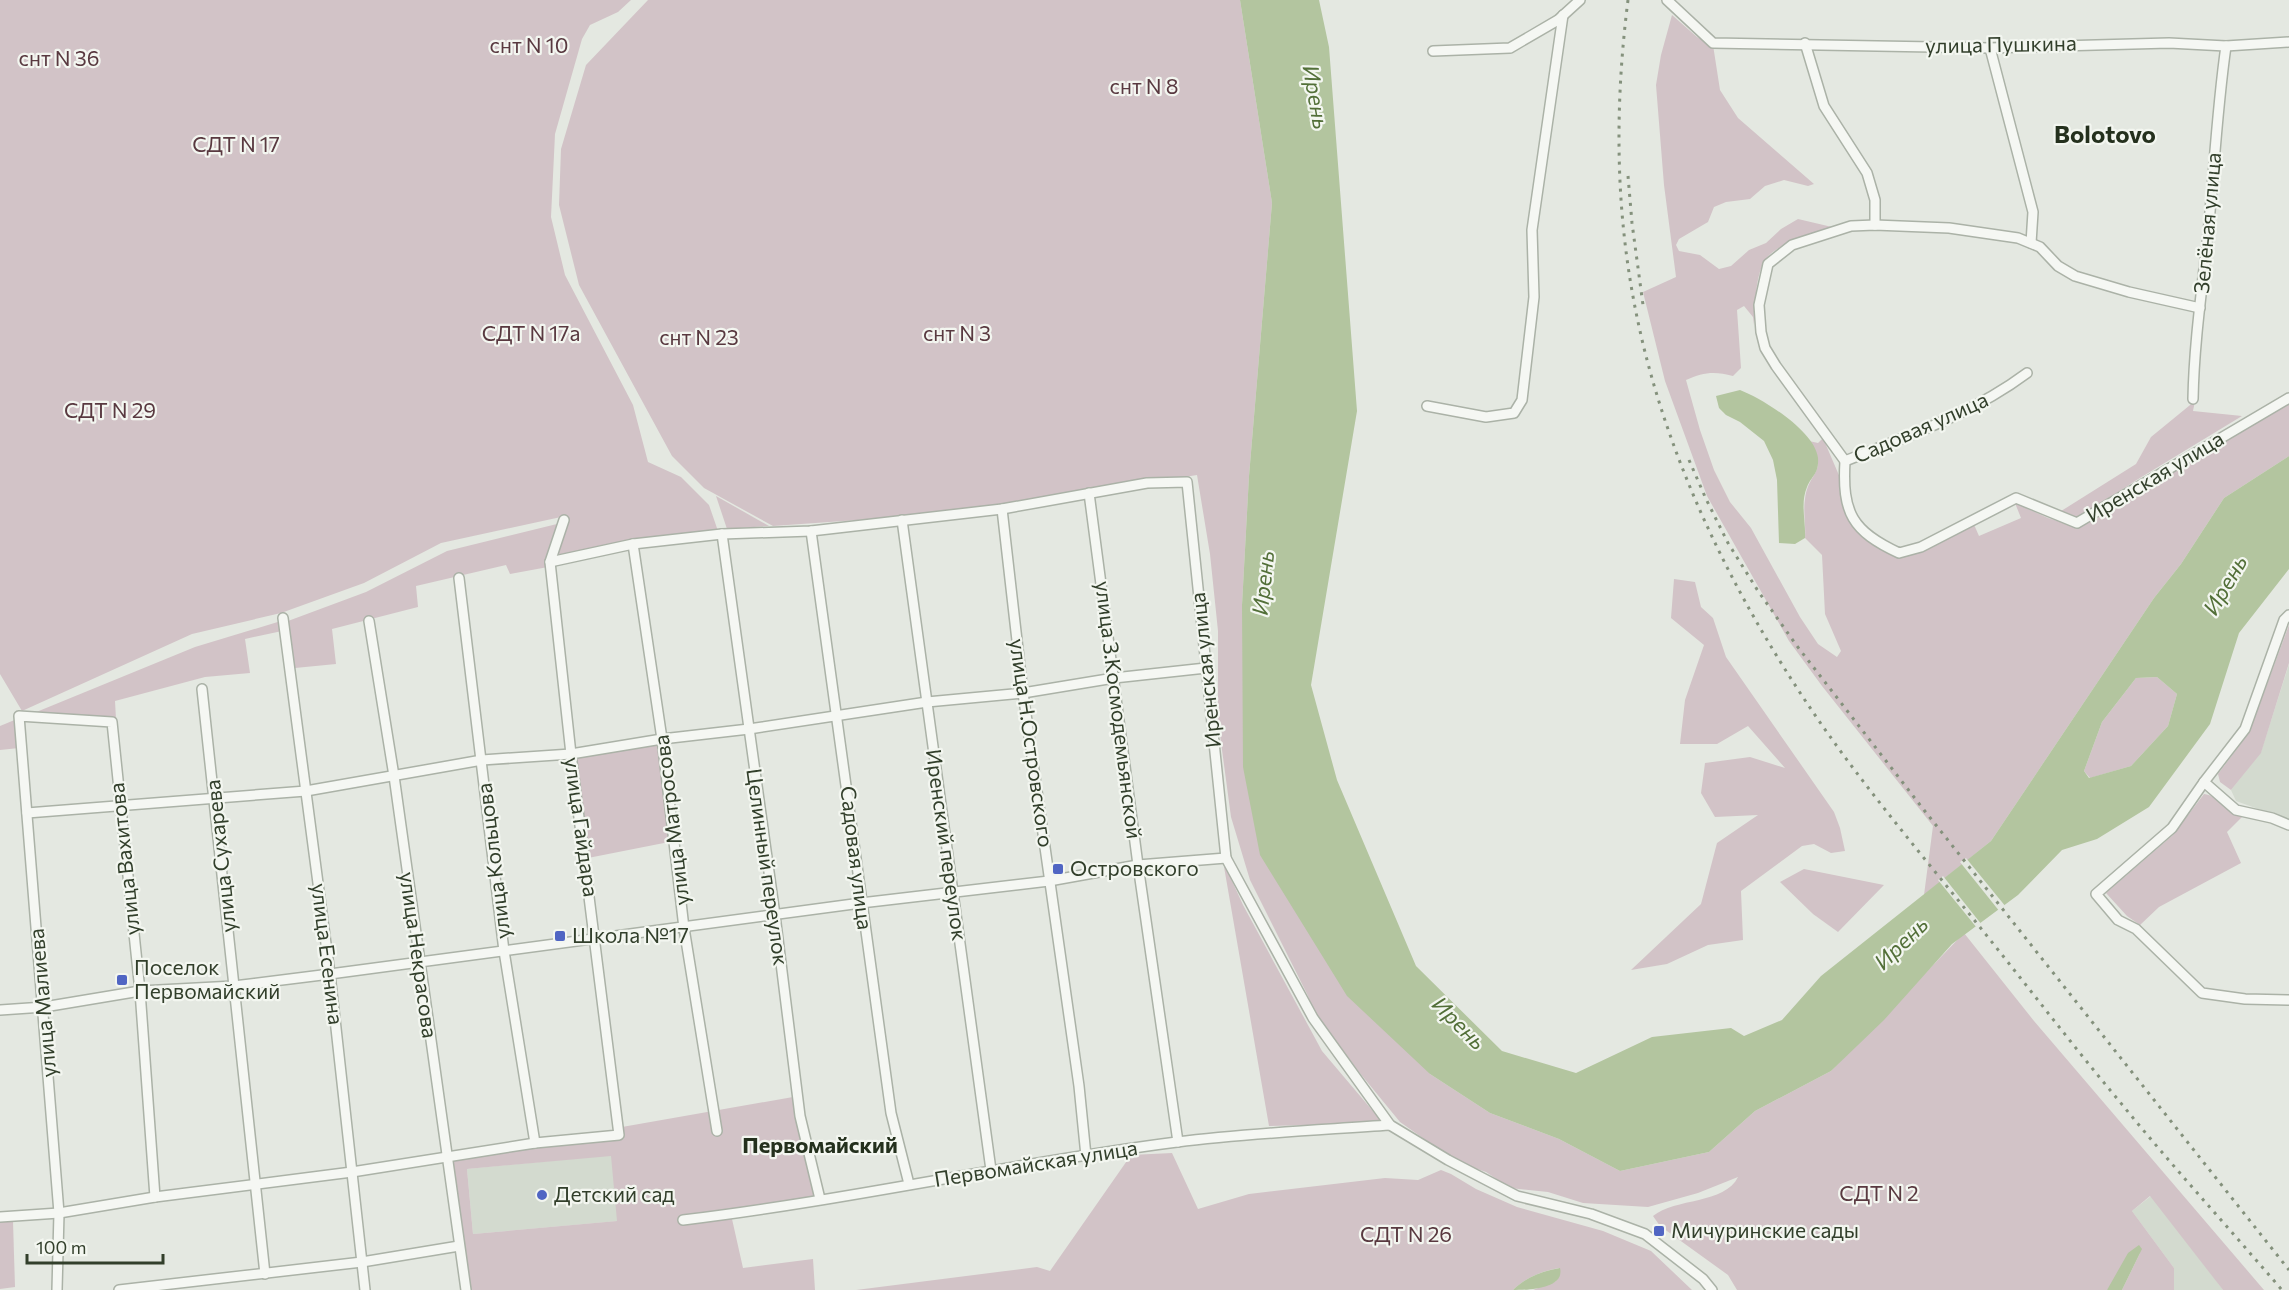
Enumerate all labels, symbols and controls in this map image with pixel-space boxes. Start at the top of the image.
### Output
street label: улица Пушкина [1925,30,2077,57]
park label: снт N 10 [490,32,568,57]
park label: снт N 36 [19,45,99,70]
water label: Ирень [1298,63,1335,131]
park label: снт N 8 [1110,73,1178,98]
district label: Bolotovo [2054,119,2156,148]
park label: СДТ N 17 [192,131,280,156]
street label: Зелёная улица [2188,151,2225,295]
park label: СДТ N 17а [482,320,580,345]
park label: снт N 3 [923,320,991,345]
park label: снт N 23 [659,324,739,349]
street label: Садовая улица [1849,386,1992,467]
park label: СДТ N 29 [64,397,156,422]
street label: Иренская улица [2081,425,2228,527]
water label: Ирень [1246,549,1279,617]
water label: Ирень [2197,550,2252,620]
street label: улица З.Космодемьянской [1091,579,1148,840]
street label: Иренская улица [1184,591,1225,749]
street label: улица Н.Островского [1005,637,1059,849]
street label: улица Матросова [648,733,693,907]
street label: Иренский переулок [922,747,973,942]
street label: улица Гайдара [560,755,605,898]
street label: Целинный переулок [742,767,795,967]
street label: улица Сухарева [199,778,240,934]
street label: улица Вахитова [103,782,144,937]
street label: улица Кольцова [471,782,514,941]
street label: Садовая улица [836,785,879,931]
place label: Островского [1070,855,1199,880]
marker: Островского [1051,862,1065,876]
street label: улица Некрасова [395,870,444,1040]
street label: улица Есенина [307,882,350,1026]
water label: Ирень [1868,910,1933,975]
place label: Школа №17 [572,922,689,947]
street label: улица Малиева [23,928,60,1079]
marker: Школа №17 [553,929,567,943]
place label: Поселок Первомайский [134,954,280,1003]
marker: Поселок Первомайский [115,973,129,987]
water label: Ирень [1427,990,1492,1055]
district label: Первомайский [742,1131,898,1158]
street label: Первомайская улица [932,1134,1139,1191]
park label: СДТ N 2 [1839,1180,1919,1205]
place label: Детский сад [554,1181,675,1206]
marker: Детский сад [535,1188,549,1202]
place label: Мичуринские сады [1671,1217,1859,1242]
park label: СДТ N 26 [1360,1221,1452,1246]
marker: Мичуринские сады [1652,1224,1666,1238]
scale bar [27,1227,164,1265]
text: 100 m [36,1236,86,1258]

